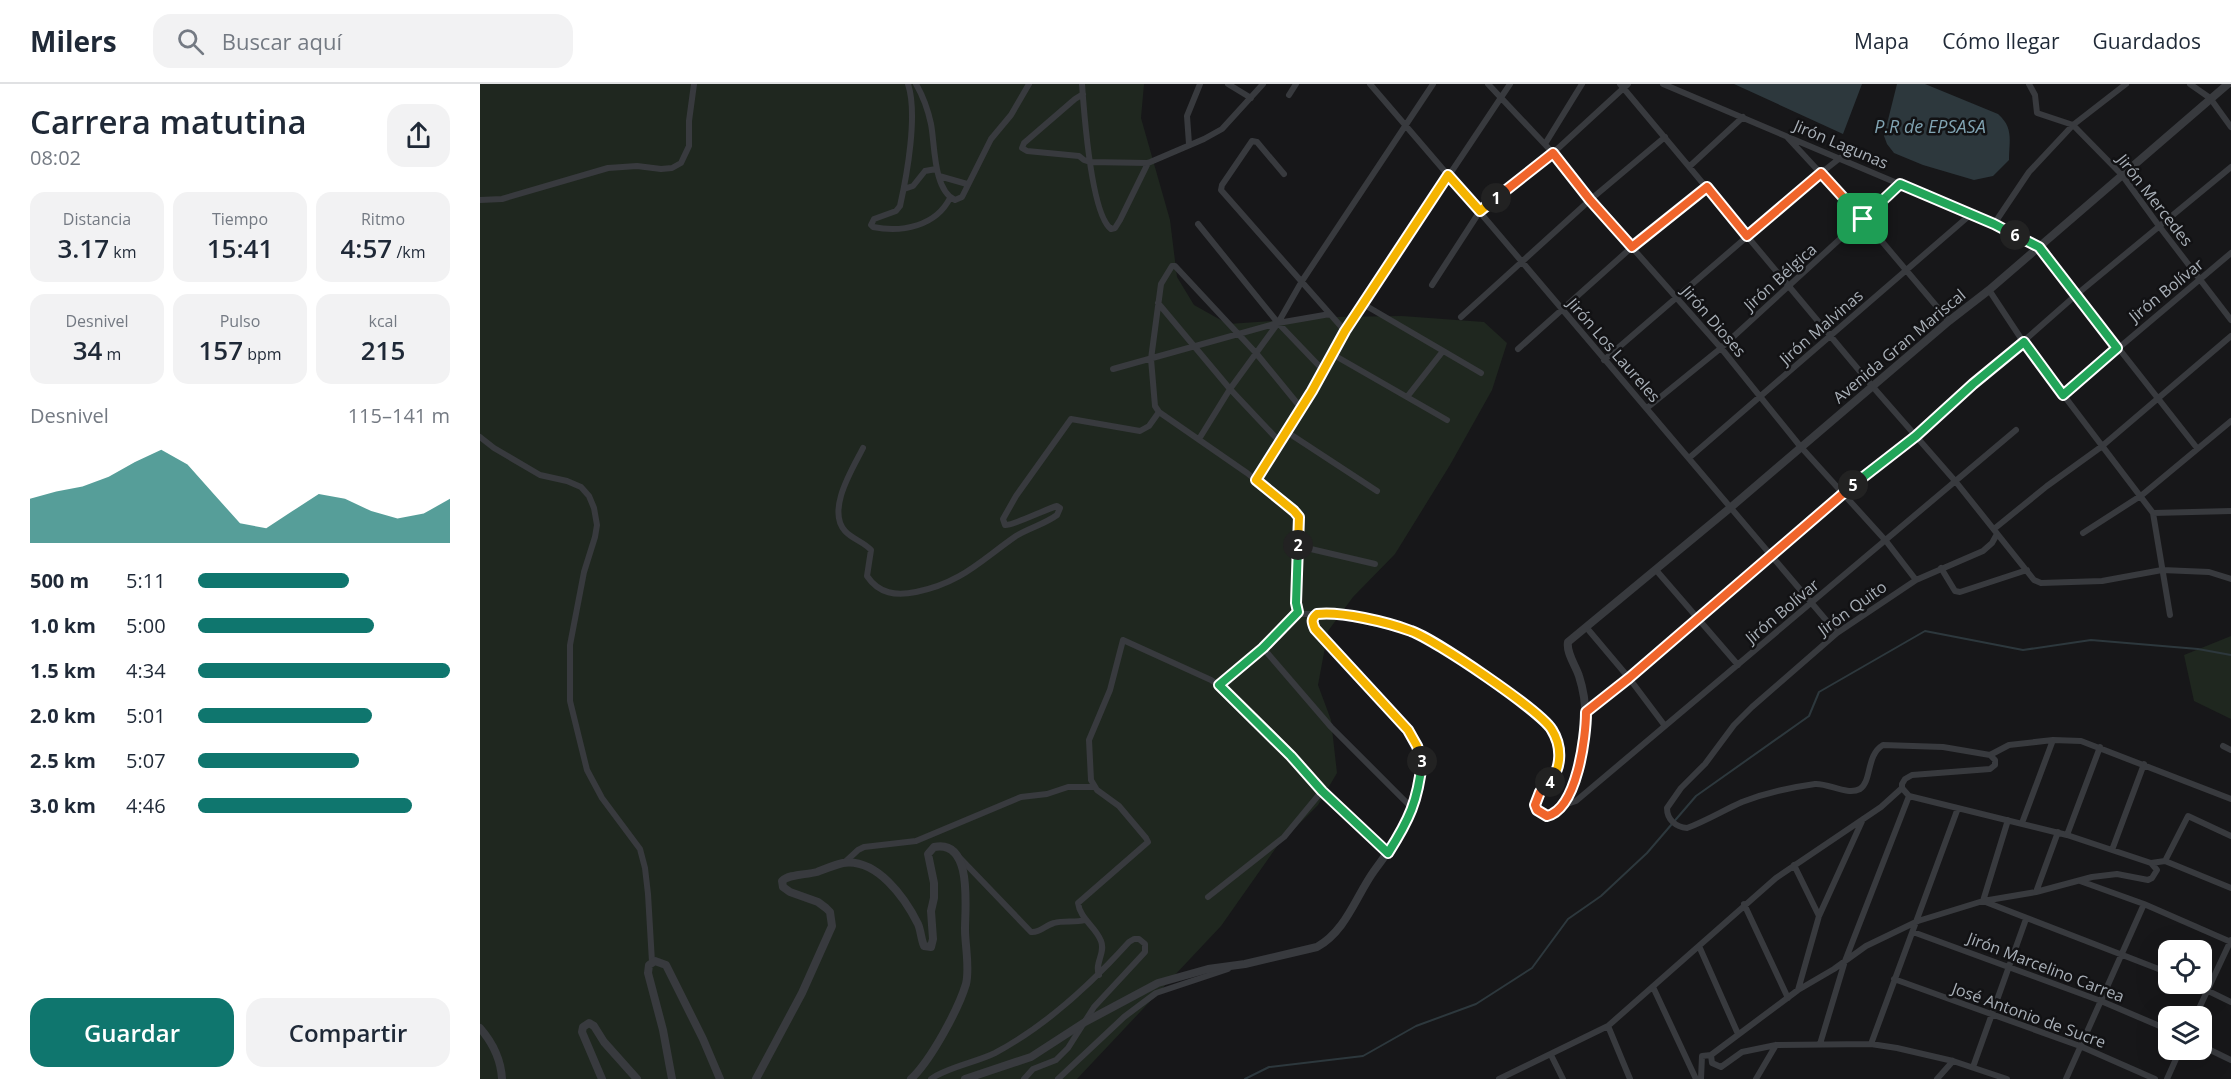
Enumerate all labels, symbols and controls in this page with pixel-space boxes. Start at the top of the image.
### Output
search box [153,14,573,68]
text: Milers [30,22,117,60]
icon: search [174,25,207,58]
text: Buscar aquí [222,26,342,56]
text: Mapa [1854,27,1909,55]
text: Cómo llegar [1942,27,2060,55]
text: Guardados [2093,27,2201,55]
text: Carrera matutina [30,99,307,144]
button: share [387,104,450,167]
street label: Jirón Lagunas [1789,113,1892,174]
water label: P.R de EPSASA [1874,114,1986,138]
text: 08:02 [30,144,81,171]
street label: Jirón Mercedes [2111,148,2198,251]
pin: 1 [1481,183,1511,213]
text: 1 [1491,187,1501,209]
pin [1837,193,1888,244]
icon: arrive [1846,202,1879,235]
text: Distancia [63,208,131,230]
text: Tiempo [212,208,268,230]
text: Ritmo [361,208,405,230]
pin: 6 [2000,220,2030,250]
text: 6 [2010,224,2020,246]
text: 3.17 [57,230,109,266]
text: 15:41 [207,230,273,266]
text: 4:57 [341,230,392,266]
street label: Jirón Bélgica [1737,238,1821,317]
text: km [109,241,137,263]
text: /km [392,241,425,263]
street label: Jirón Bolívar [2123,253,2208,328]
street label: Jirón Dioses [1676,279,1751,361]
street label: Avenida Gran Mariscal [1828,284,1970,408]
street label: Jirón Malvinas [1773,285,1868,371]
street label: Jirón Los Laureles [1561,292,1665,407]
text: Desnivel [65,310,129,332]
text: Pulso [220,310,260,332]
text: kcal [369,310,398,332]
text: 34 [73,332,102,368]
text: 157 [198,332,243,368]
text: 215 [361,332,405,368]
text: m [102,343,121,365]
text: bpm [243,343,282,365]
text: Desnivel [30,402,109,429]
text: 115–141 m [348,402,450,429]
pin: 5 [1838,470,1868,500]
text: 5 [1848,474,1858,496]
pin: 2 [1283,530,1313,560]
text: 2 [1293,534,1303,556]
text: 500 m [30,567,89,594]
text: 5:11 [126,567,166,594]
street label: Jirón Bolívar [1739,573,1824,650]
street label: Jirón Quito [1812,576,1891,642]
text: 1.0 km [30,612,96,639]
text: 5:00 [126,612,166,639]
text: 1.5 km [30,657,96,684]
text: 4:34 [126,657,166,684]
text: 2.0 km [30,702,96,729]
text: 5:01 [126,702,166,729]
pin: 3 [1407,746,1437,776]
text: 2.5 km [30,747,96,774]
text: 5:07 [126,747,166,774]
text: 3 [1417,750,1427,772]
pin: 4 [1535,767,1565,797]
text: 4 [1545,771,1555,793]
text: 3.0 km [30,792,96,819]
text: 4:46 [126,792,166,819]
street label: Jirón Marcelino Carrea [1962,926,2128,1007]
map controls [2158,940,2212,1060]
button: locate [2158,940,2212,994]
street label: José Antonio de Sucre [1947,976,2109,1053]
button: Guardar [30,998,234,1067]
button: Compartir [246,998,450,1067]
button: layers [2158,1006,2212,1060]

